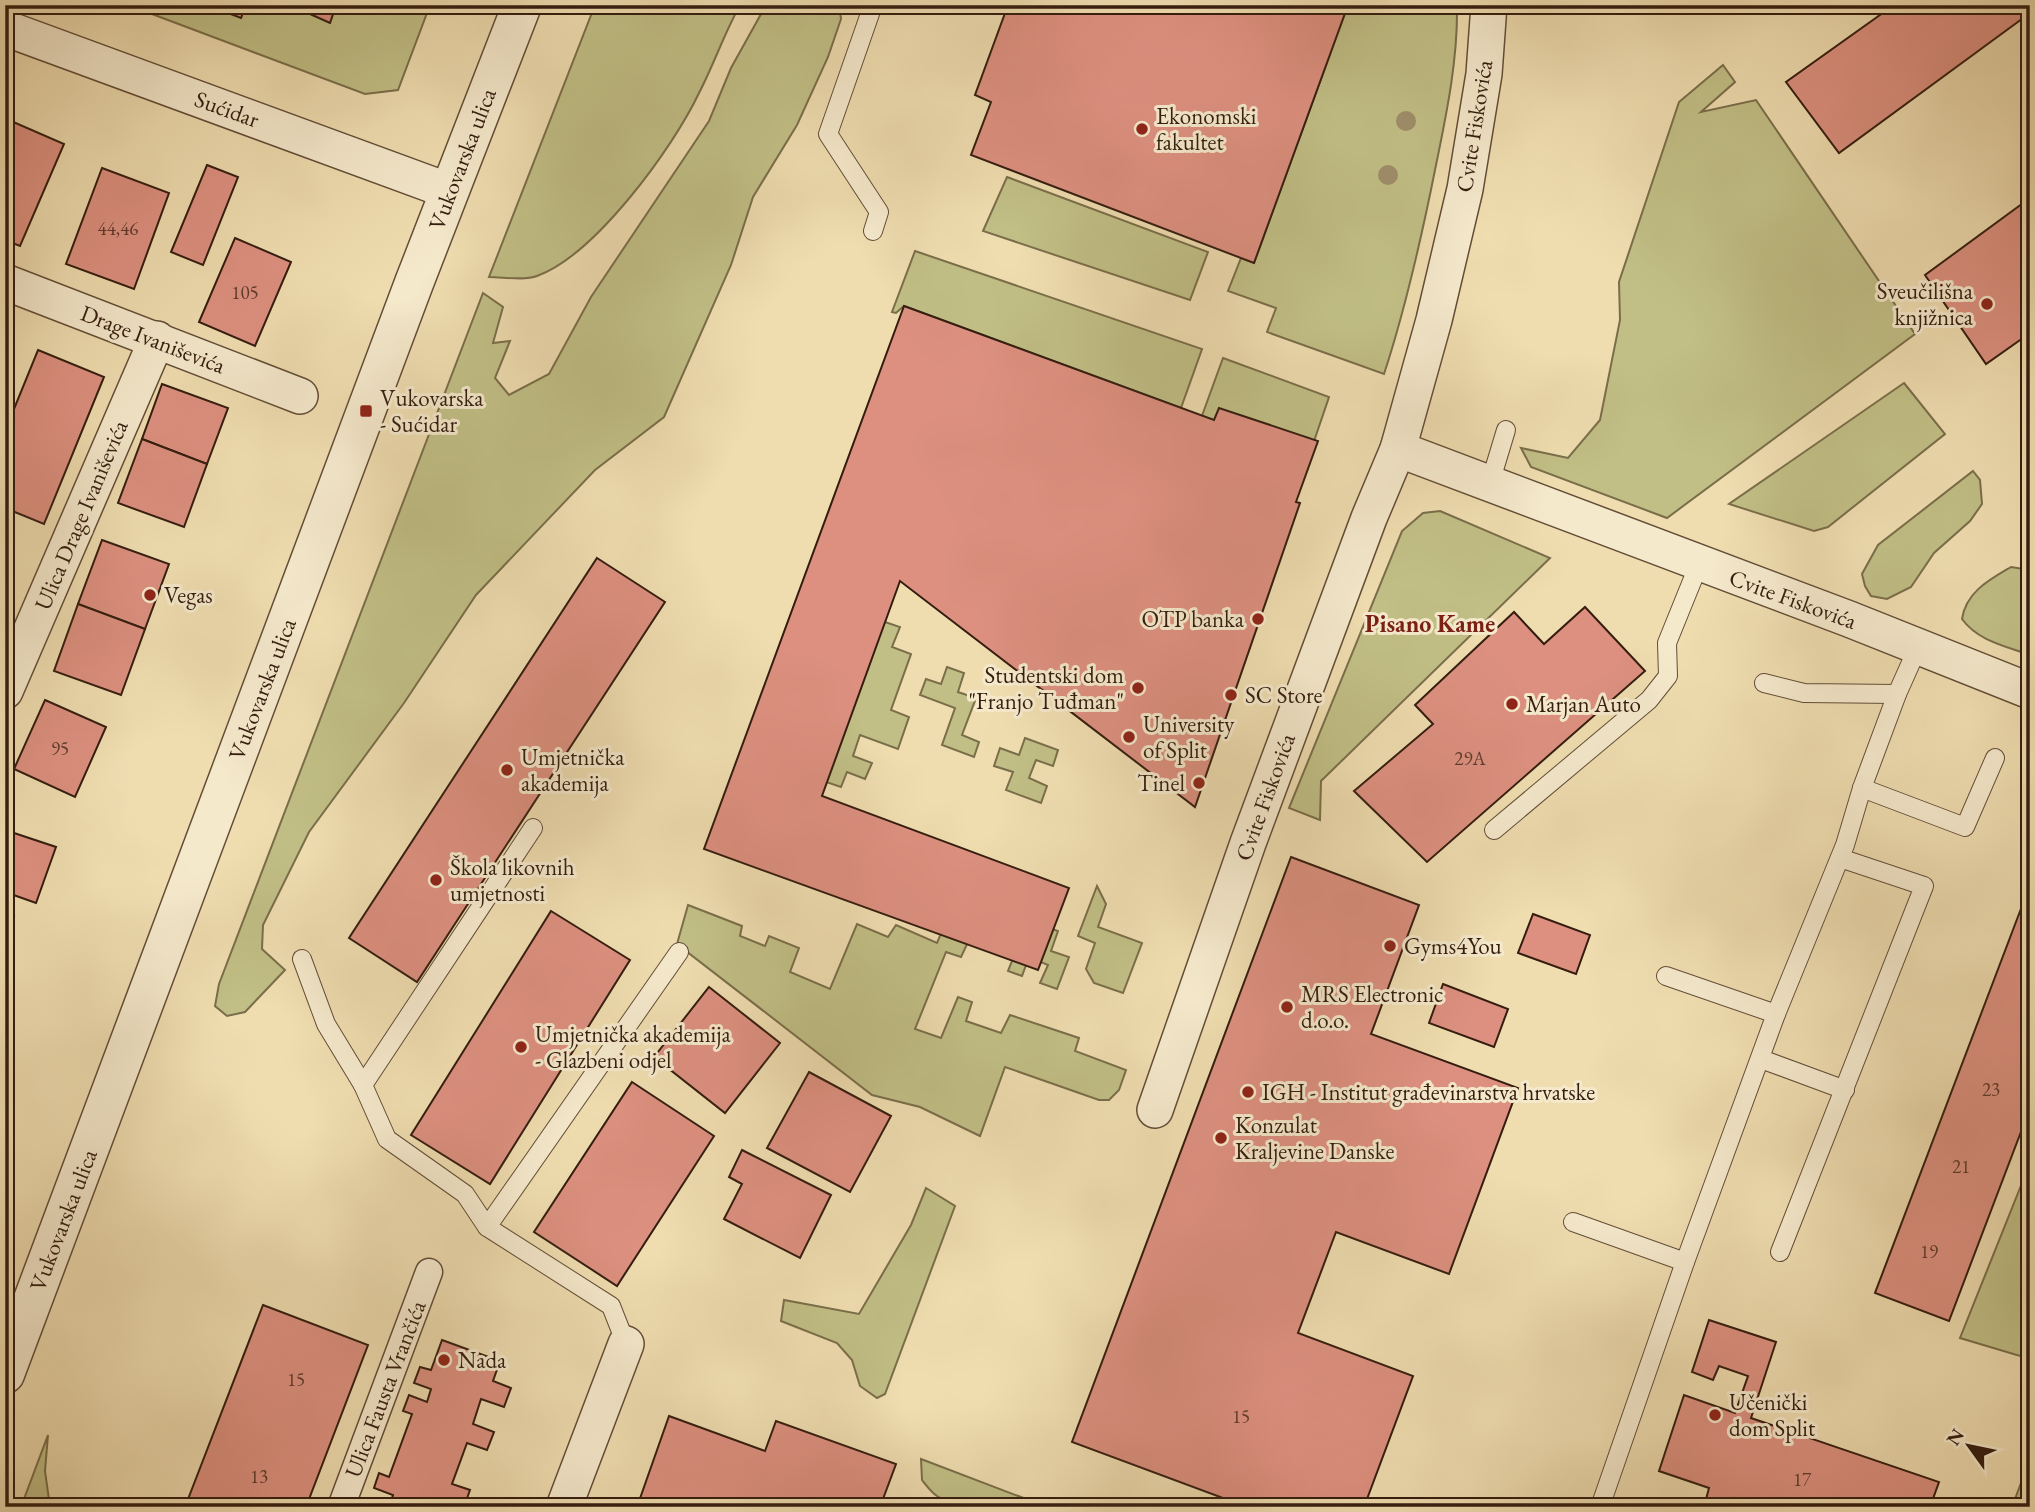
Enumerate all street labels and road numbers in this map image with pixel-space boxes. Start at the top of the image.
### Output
street label: Cvite Fiskovića [1449,57,1499,194]
street label: Vukovarska ulica [421,83,503,234]
street label: Sućidar [191,84,264,135]
street label: Drage Ivaniševića [76,298,230,381]
street label: Ulica Drage Ivaniševića [27,415,135,615]
street label: Cvite Fiskovića [1725,562,1862,636]
street label: Vukovarska ulica [221,613,303,764]
street label: Cvite Fiskovića [1228,728,1302,865]
street label: Vukovarska ulica [22,1144,104,1295]
street label: Ulica Fausta Vrančića [337,1295,433,1482]

